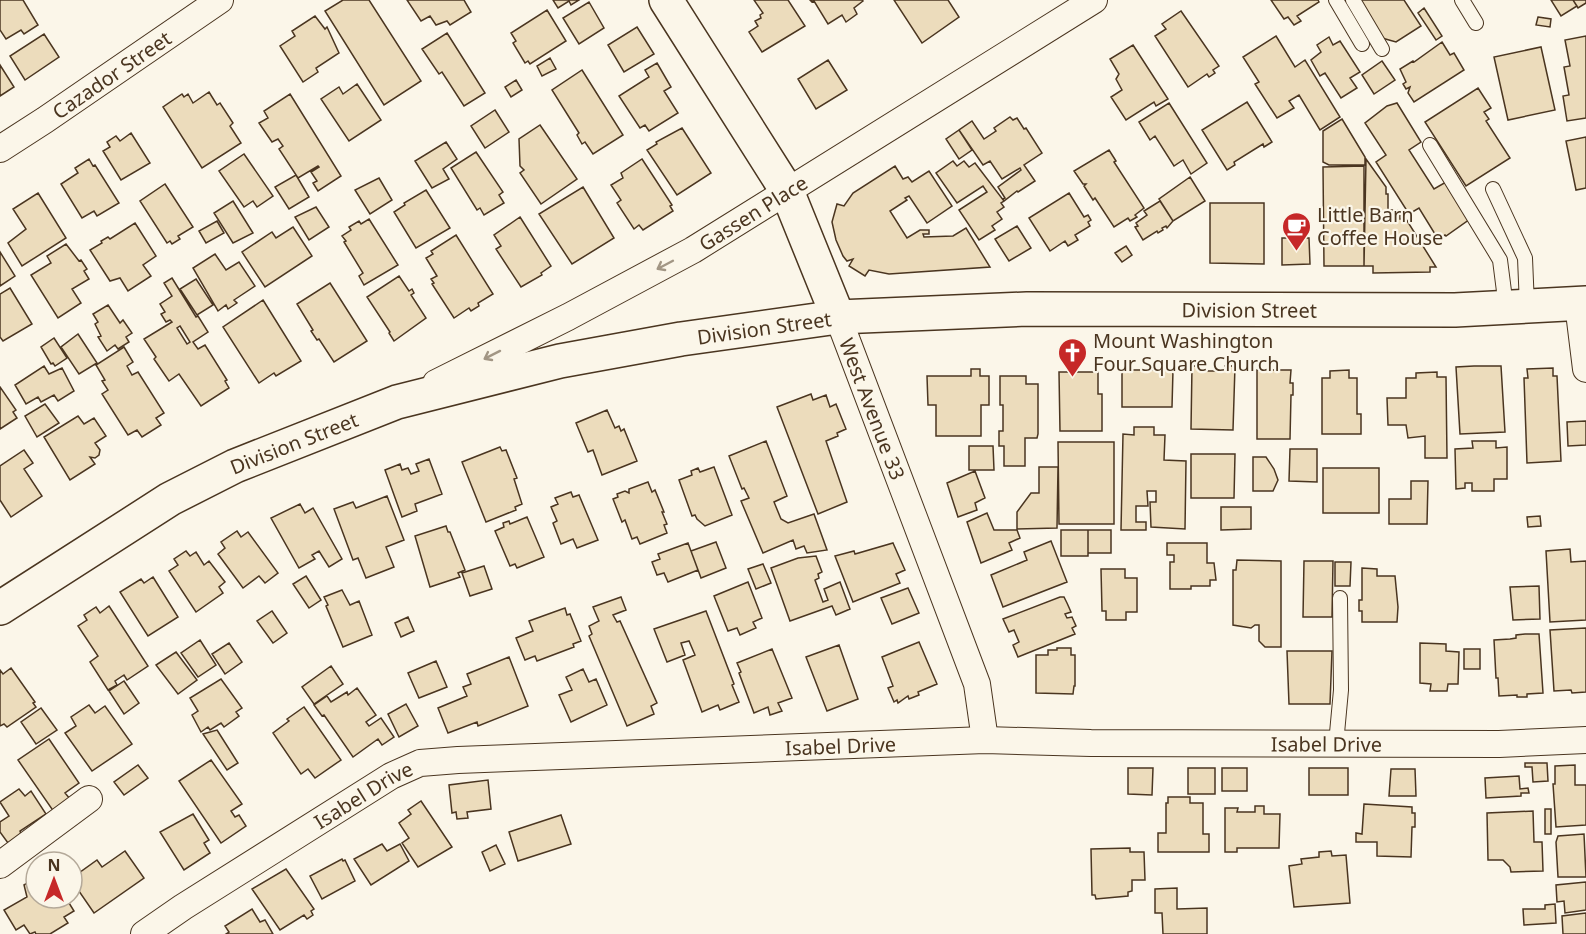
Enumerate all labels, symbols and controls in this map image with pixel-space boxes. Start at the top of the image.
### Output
street label: Cazador Street [47,24,176,125]
street label: Gassen Place [693,169,812,257]
place label: Little Barn Coffee House [1317,201,1443,251]
cafe icon: Little Barn Coffee House [1280,210,1312,252]
one-way arrow [657,260,675,271]
street label: Division Street [1181,296,1317,323]
street label: Division Street [695,305,833,350]
place label: Mount Washington Four Square Church [1093,327,1280,377]
street label: West Avenue 33 [834,334,912,484]
church icon: Mount Washington Four Square Church [1056,336,1088,378]
one-way arrow [484,349,502,361]
street label: Division Street [226,405,362,480]
street label: Isabel Drive [785,730,897,761]
street label: Isabel Drive [1271,730,1382,757]
street label: Isabel Drive [309,755,417,835]
north arrow [24,850,84,910]
text: N [47,854,61,876]

